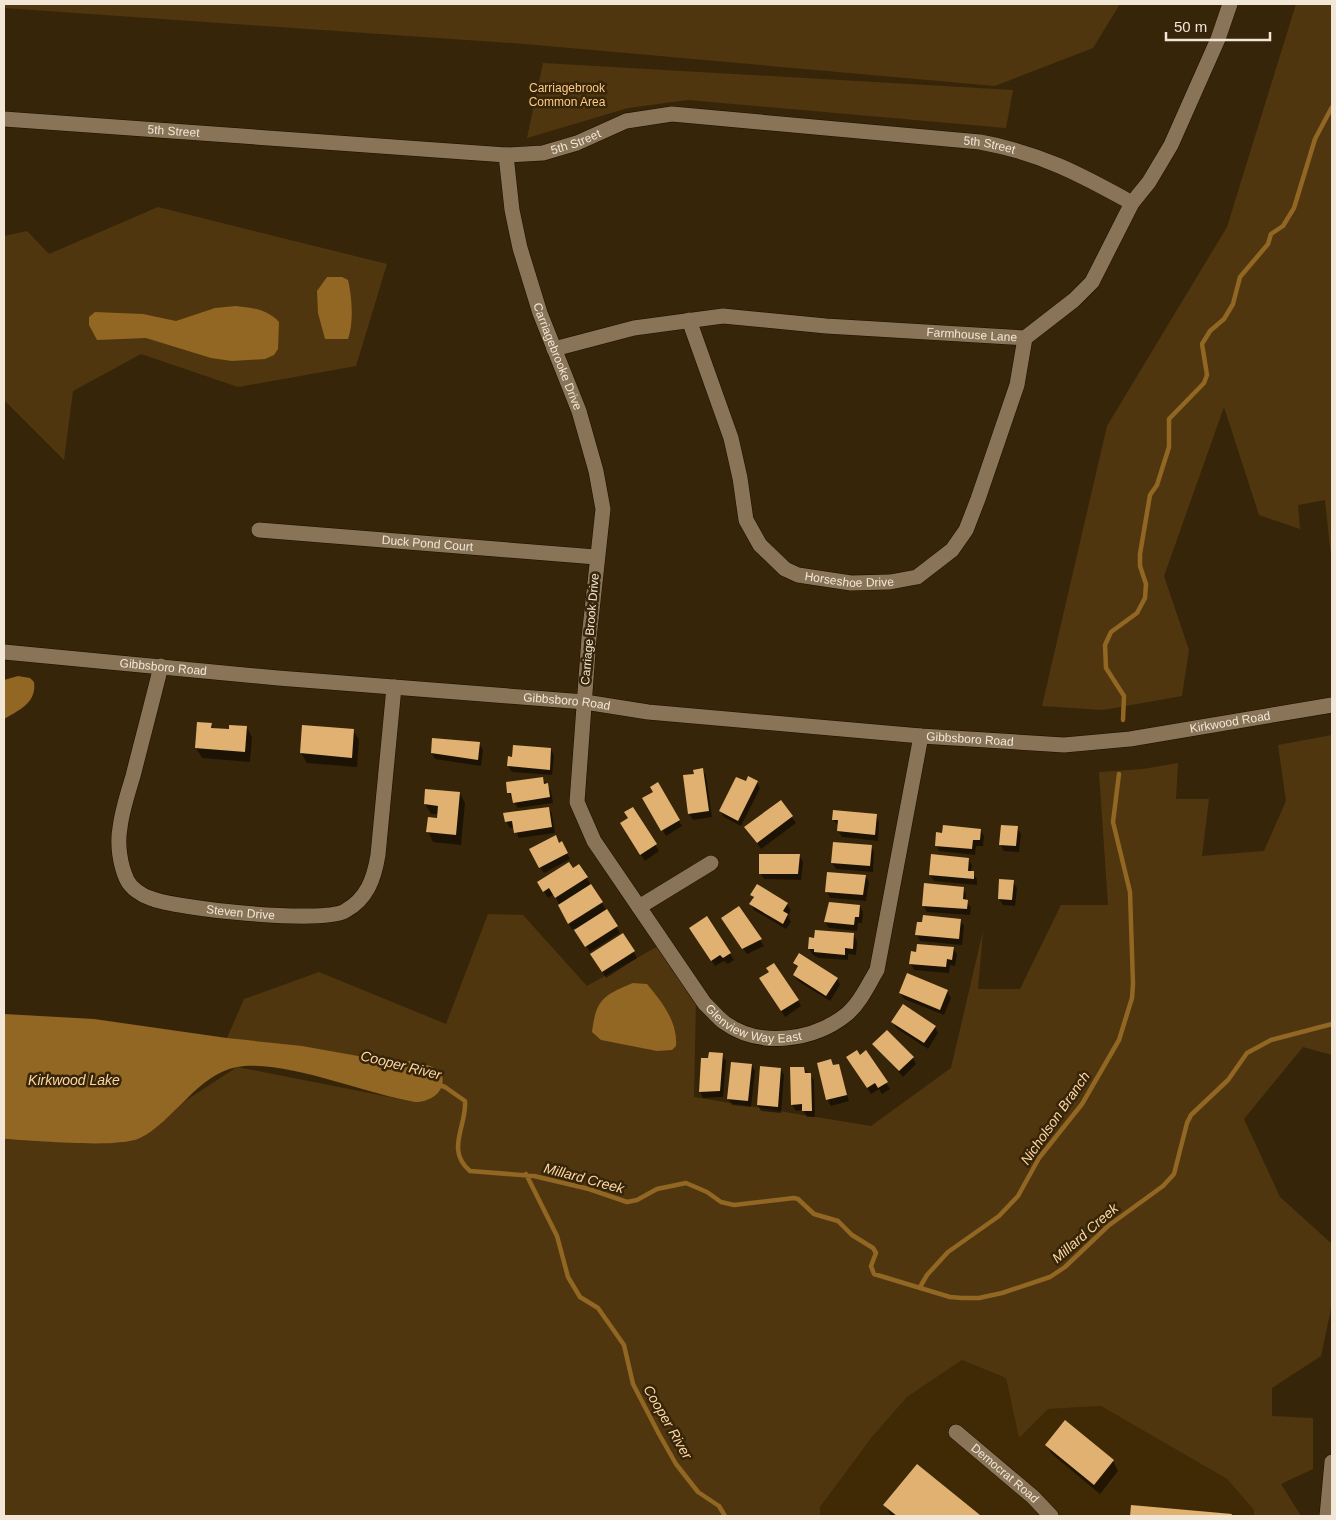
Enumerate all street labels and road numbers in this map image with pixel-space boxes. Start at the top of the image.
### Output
street label: 5th Street [147,122,201,140]
street label: 5th Street [549,126,604,157]
street label: 5th Street [963,134,1017,157]
street label: Carriagebrooke Drive [530,301,585,412]
street label: Farmhouse Lane [926,325,1018,345]
street label: Duck Pond Court [381,533,474,554]
street label: Horseshoe Drive [804,569,895,590]
street label: Carriage Brook Drive [578,572,602,685]
street label: Gibbsboro Road [119,656,208,678]
street label: Gibbsboro Road [523,690,611,713]
street label: Kirkwood Road [1189,708,1271,736]
street label: Gibbsboro Road [926,729,1014,749]
street label: Steven Drive [205,902,276,922]
street label: Glenview Way East [703,1001,804,1046]
street label: Democrat Road [968,1441,1042,1506]

